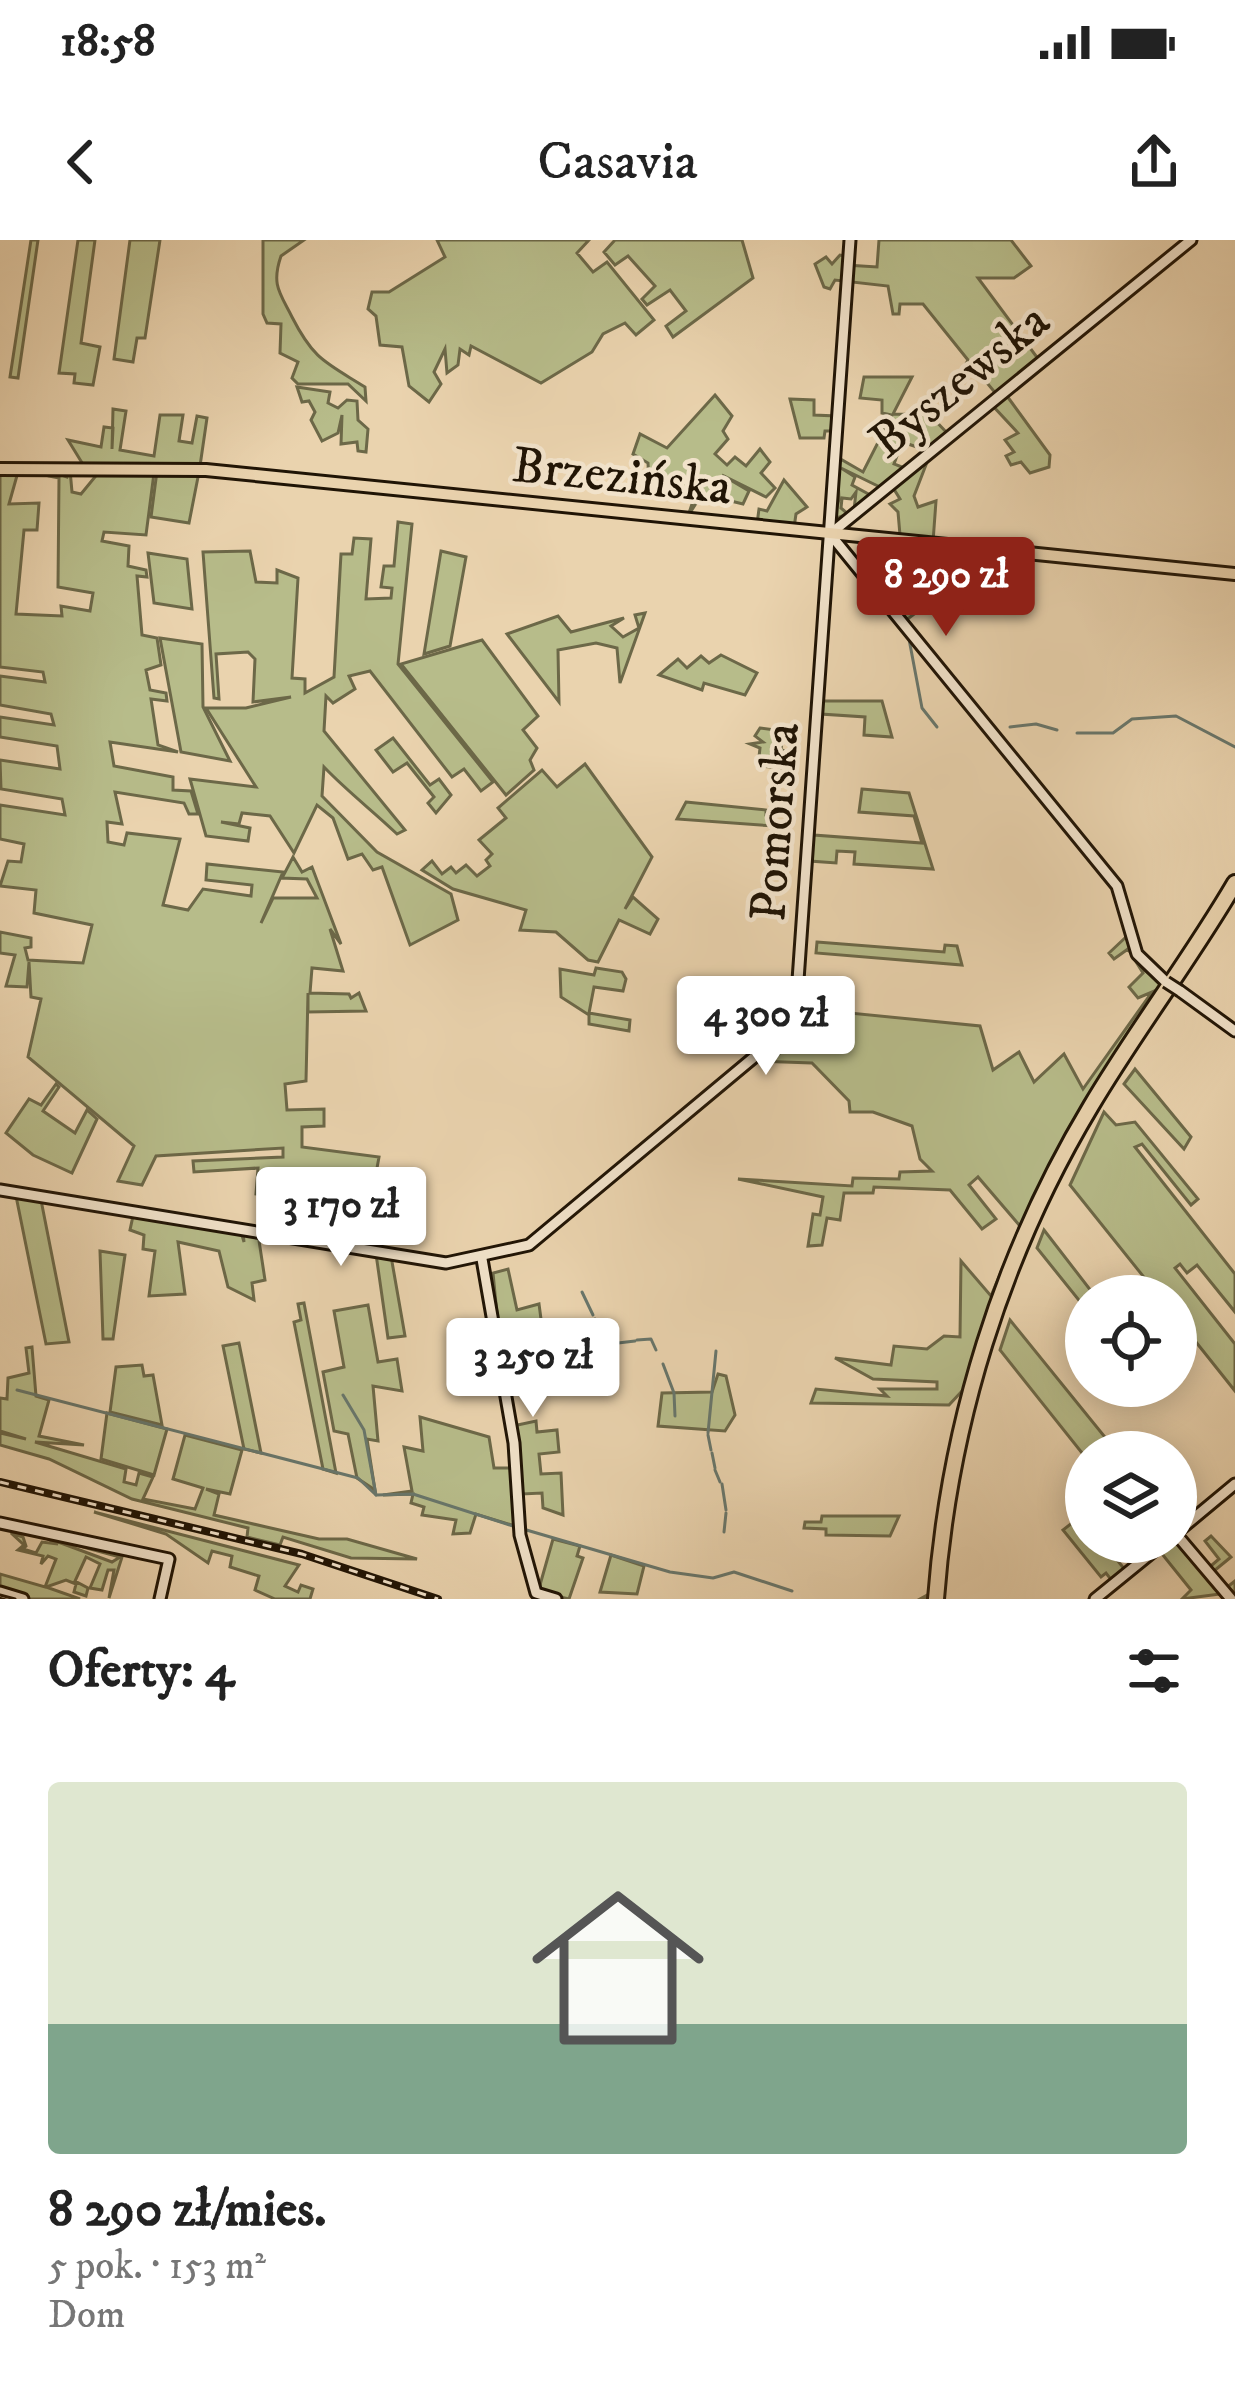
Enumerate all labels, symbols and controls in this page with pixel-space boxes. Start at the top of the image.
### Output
text: 18:58 [60,14,156,70]
icon: back [48,129,114,195]
text: Casavia [537,129,698,196]
icon: share [1121,129,1187,195]
street label: Byszewska [857,289,1063,473]
street label: Brzezińska [509,434,735,520]
pin: 8 290 zł [822,537,1070,639]
text: 8 290 zł [884,551,1008,600]
street label: Pomorska [737,720,815,924]
pin: 4 300 zł [642,976,890,1078]
text: 4 300 zł [704,990,828,1039]
pin: 3 170 zł [217,1167,465,1269]
text: 3 170 zł [283,1181,399,1230]
map controls [1065,1275,1197,1563]
button: locate [1065,1275,1197,1407]
pin: 3 250 zł [409,1318,657,1420]
text: 3 250 zł [473,1332,593,1381]
button: layers [1065,1431,1197,1563]
icon: filters [1121,1638,1187,1704]
text: Oferty: 4 [48,1639,234,1703]
icon: home [510,1860,726,2076]
text: 8 290 zł/mies. [48,2178,326,2242]
text: 5 pok. · 153 m² [48,2242,266,2291]
text: Dom [48,2291,125,2340]

